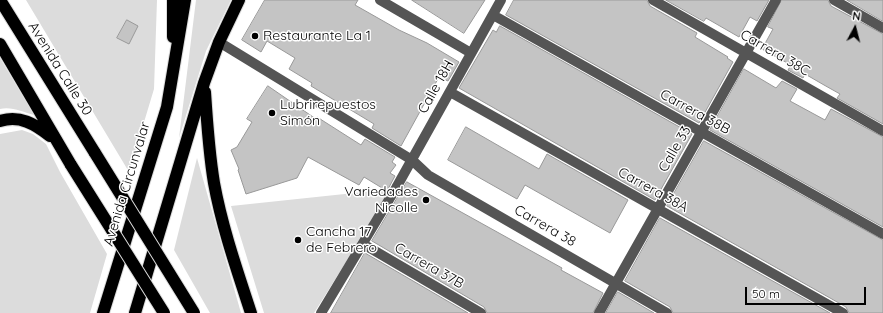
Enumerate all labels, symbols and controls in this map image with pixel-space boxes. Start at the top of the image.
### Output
north arrow [835,8,875,48]
text: N [852,9,861,24]
street label: Avenida Calle 30 [24,19,96,119]
street label: Carrera 38C [737,26,813,80]
place label: Restaurante La 1 [263,28,371,44]
marker: Restaurante La 1 [250,31,260,41]
street label: Calle 18H [414,57,458,117]
street label: Carrera 38B [657,86,733,138]
place label: Lubrirepuestos Simón [280,97,376,130]
marker: Lubrirepuestos Simón [267,108,277,118]
street label: Avenida Circunvalar [100,120,154,248]
street label: Calle 33 [655,123,695,175]
street label: Carrera 38A [615,164,691,216]
place label: Variedades Nicolle [344,184,418,216]
marker: Variedades Nicolle [421,195,431,205]
street label: Carrera 38 [511,202,579,250]
place label: Cancha 17 de Febrero [306,224,377,256]
marker: Cancha 17 de Febrero [293,235,303,245]
street label: Carrera 37B [391,239,467,293]
scale bar [747,279,868,305]
text: 50 m [752,286,780,301]

